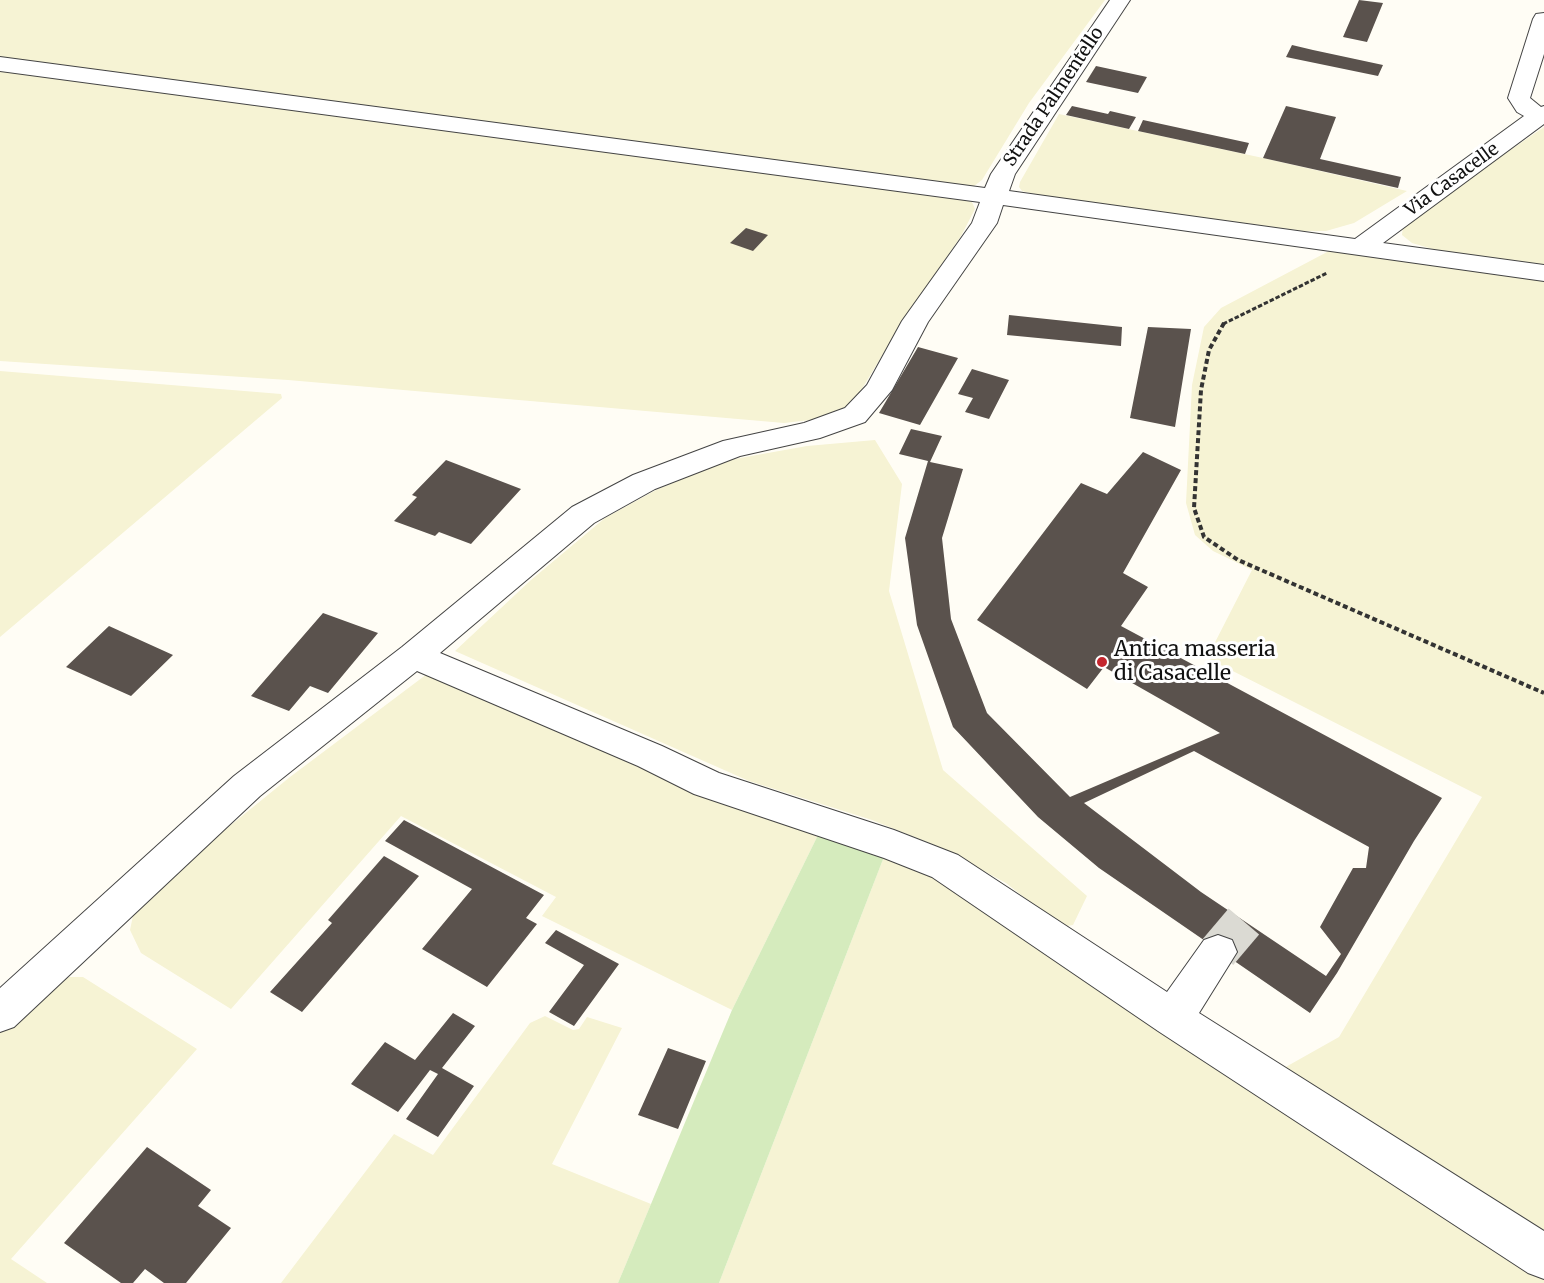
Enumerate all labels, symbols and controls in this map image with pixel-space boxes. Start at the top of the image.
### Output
street label: Strada Palmentello [999,23,1109,171]
street label: Via Casacelle [1401,139,1503,221]
place label: Antica masseria di Casacelle [1114,637,1276,687]
marker: Antica masseria di Casacelle [1095,655,1109,669]

